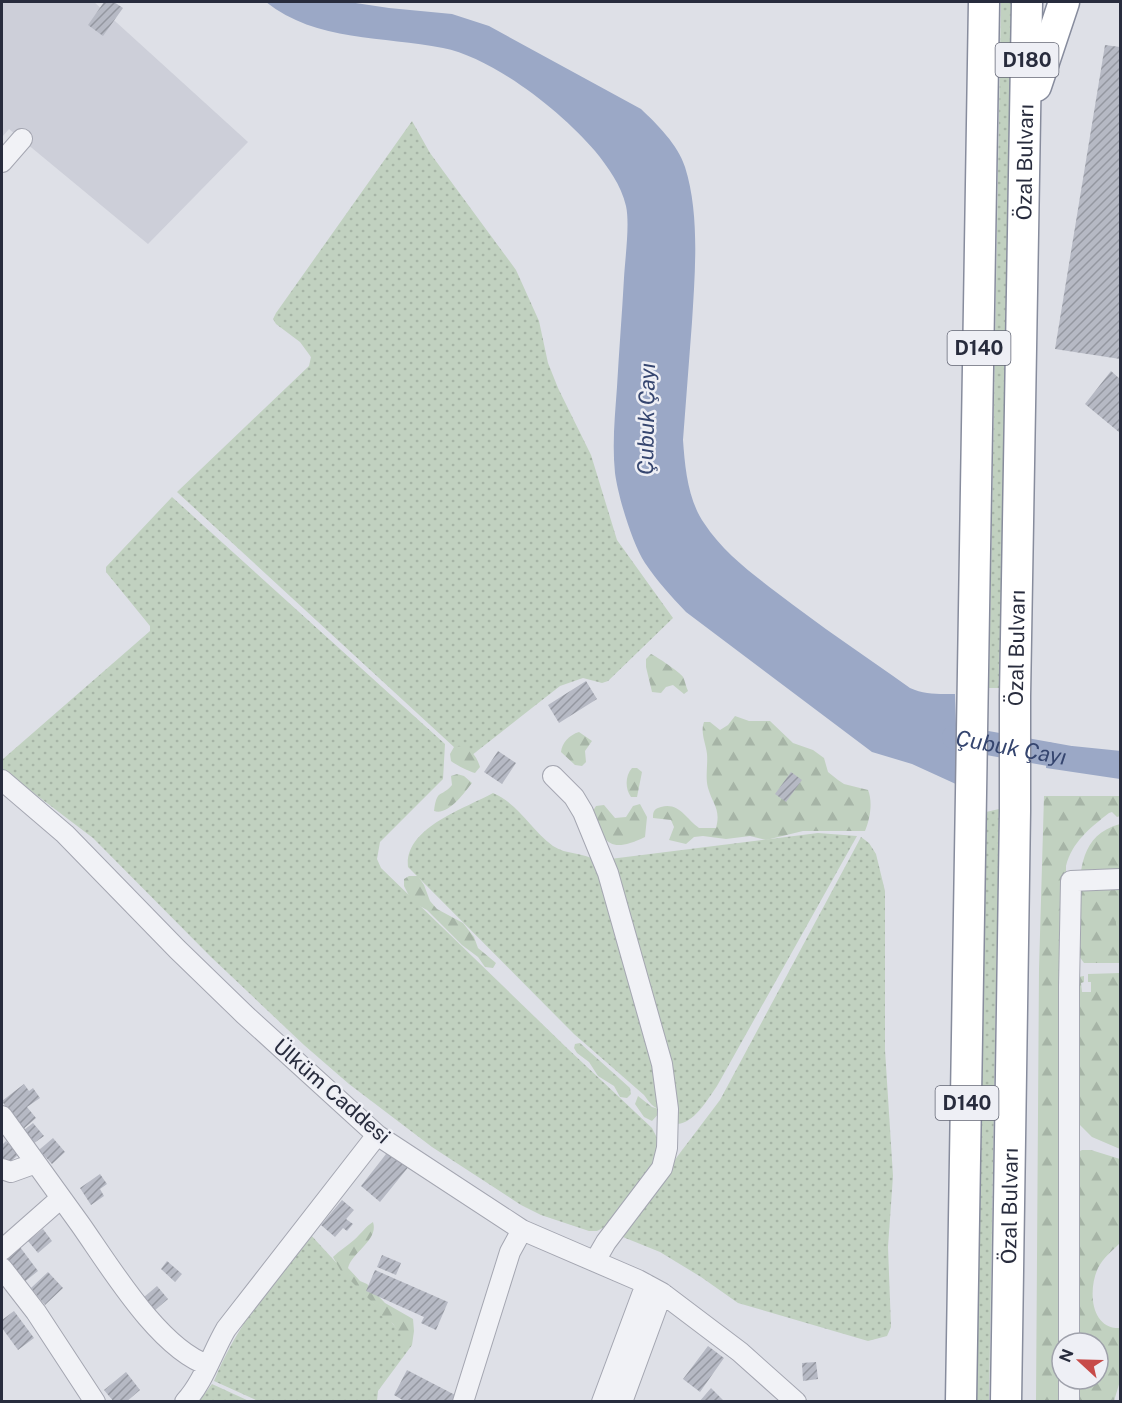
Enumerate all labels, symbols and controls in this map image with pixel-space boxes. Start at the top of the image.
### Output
road number: D180 [996,43,1058,77]
street label: Özal Bulvarı [1011,104,1038,221]
road number: D140 [948,331,1010,365]
water label: Çubuk Çayı [632,363,660,475]
street label: Özal Bulvarı [1003,590,1029,706]
water label: Çubuk Çayı [954,725,1069,770]
street label: Ülküm Caddesi [268,1033,396,1149]
road number: D140 [936,1086,998,1120]
street label: Özal Bulvarı [996,1148,1022,1264]
north arrow [1050,1331,1110,1391]
text: N [1055,1346,1078,1365]

